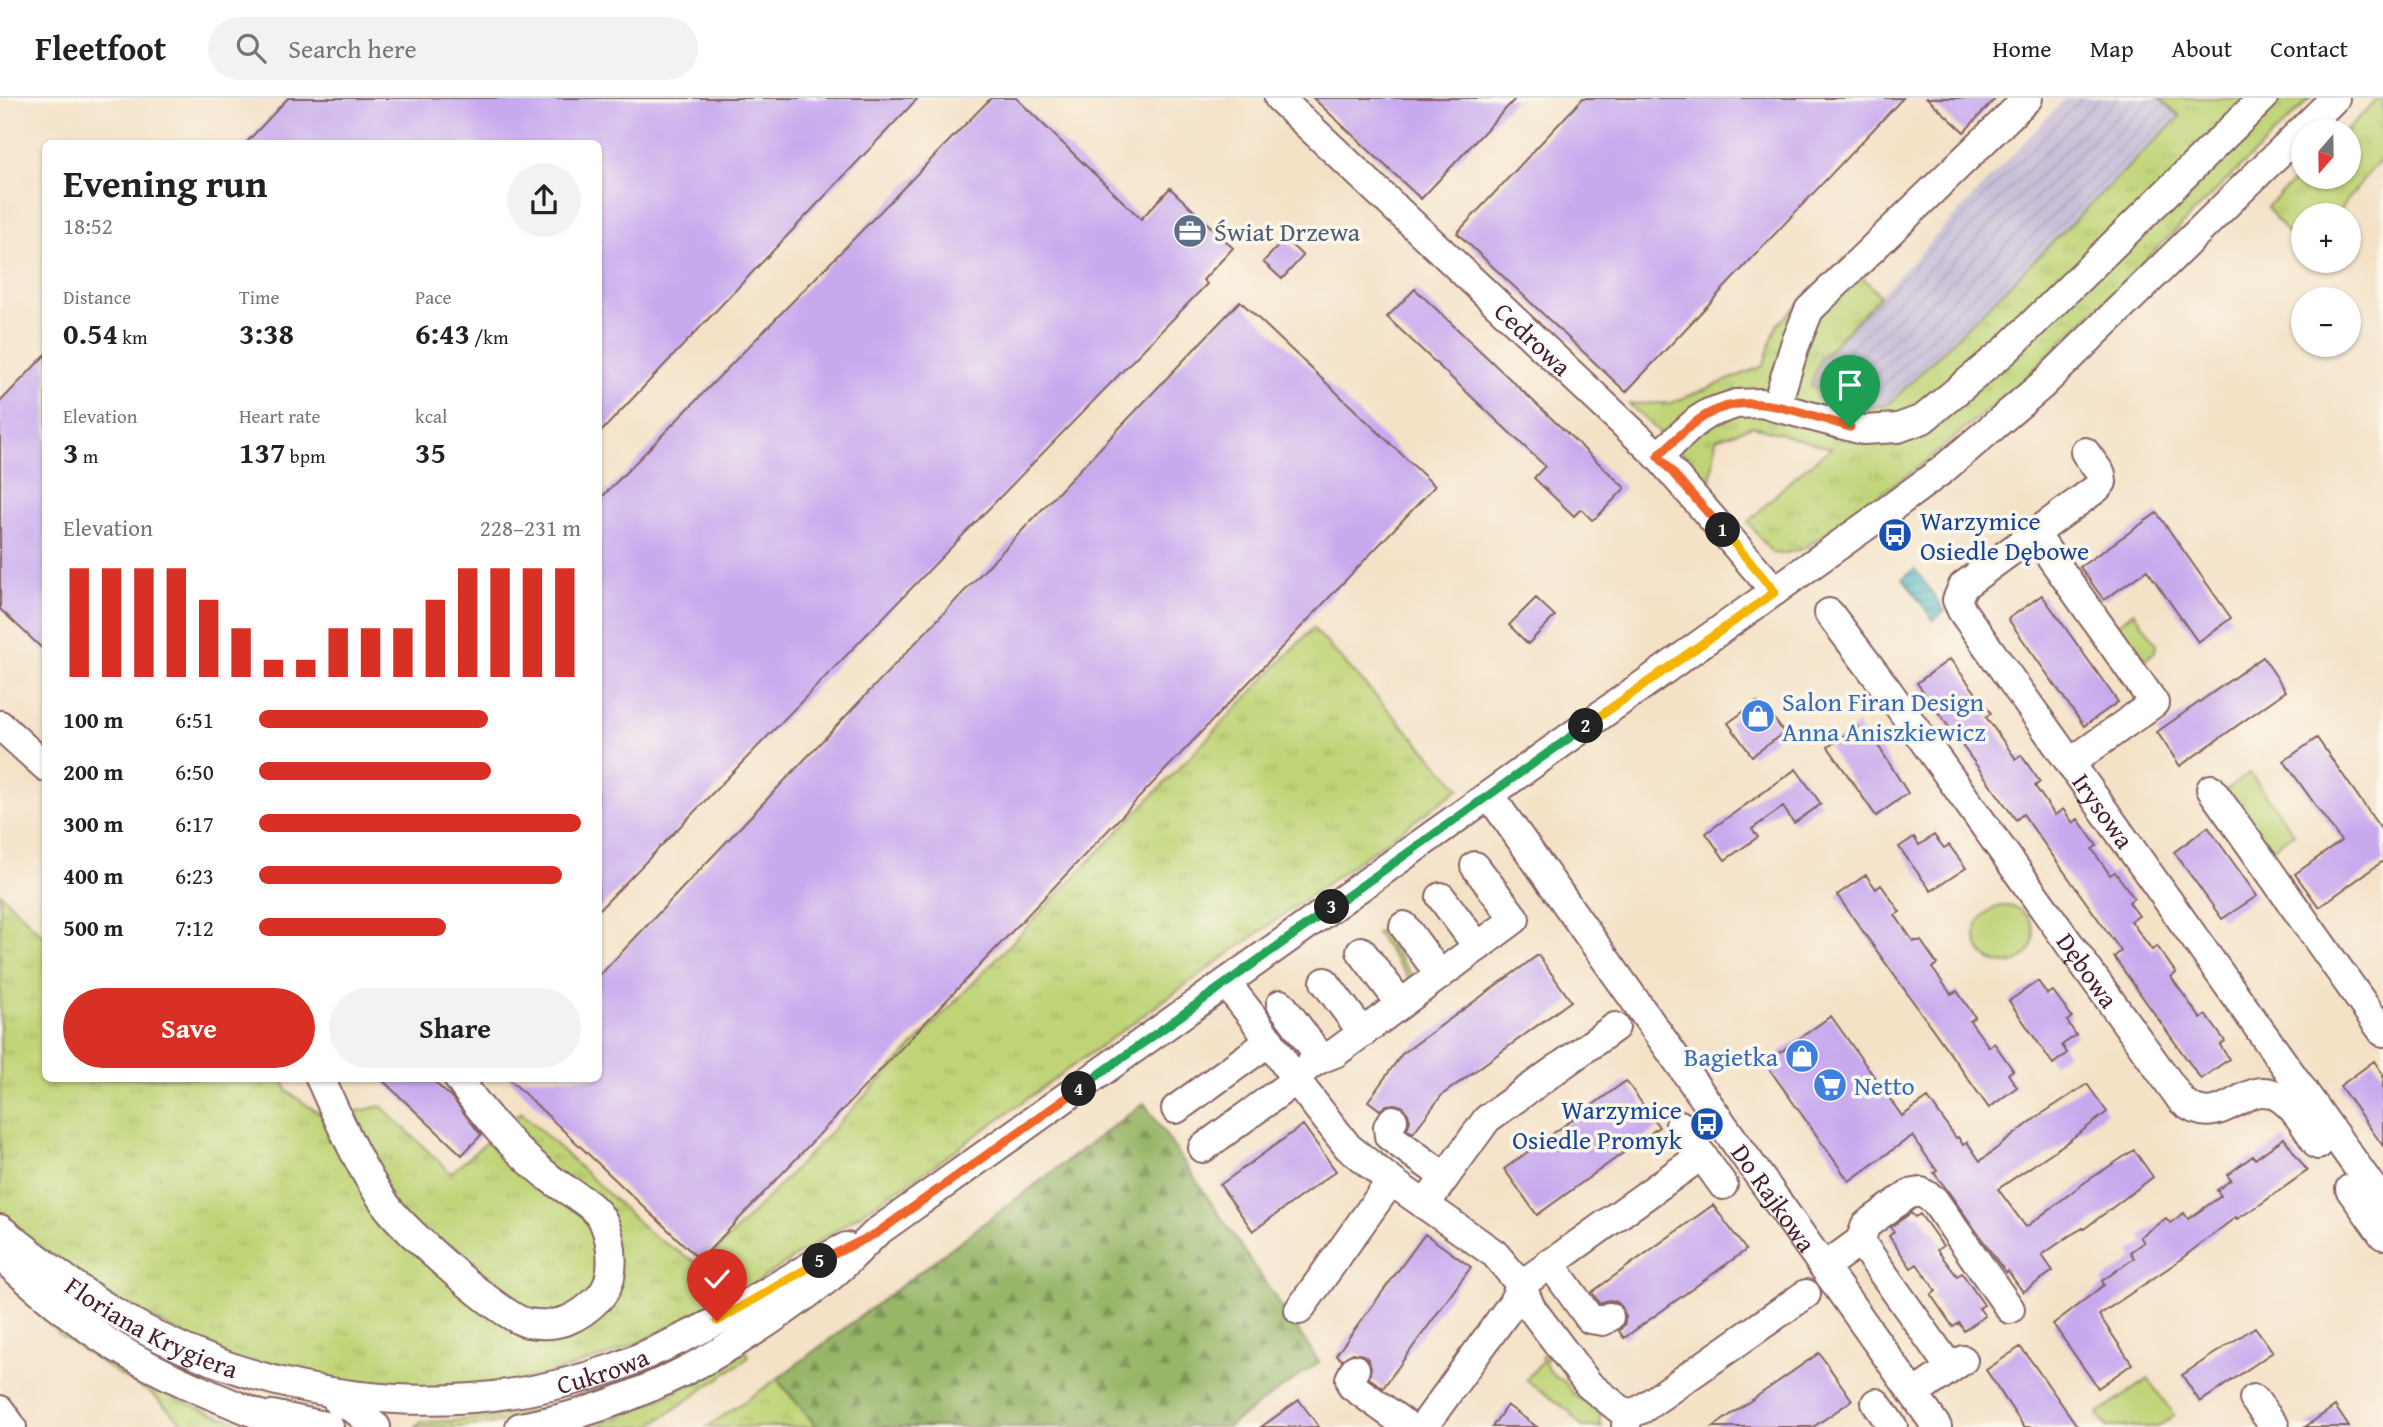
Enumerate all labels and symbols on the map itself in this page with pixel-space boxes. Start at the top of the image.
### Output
north arrow [2291,119,2361,189]
office icon: Świat Drzewa [1171,212,1209,250]
place label: Świat Drzewa [1214,212,1361,251]
street label: Cedrowa [1486,292,1581,385]
pin [1820,355,1880,427]
place label: Warzymice Osiedle Dębowe [1920,501,2089,570]
pin: 1 [1706,512,1740,548]
bus stop icon: Warzymice Osiedle Dębowe [1876,516,1914,554]
place label: Salon Firan Design Anna Aniszkiewicz [1782,682,1986,751]
shop icon: Salon Firan Design Anna Aniszkiewicz [1739,697,1777,735]
pin: 2 [1568,708,1604,744]
street label: Irysowa [2063,764,2145,857]
pin: 3 [1314,890,1350,924]
street label: Dębowa [2047,924,2129,1016]
place label: Bagietka [1684,1037,1779,1076]
shop icon: Bagietka [1783,1037,1821,1075]
supermarket icon: Netto [1811,1066,1849,1104]
place label: Netto [1854,1066,1915,1105]
pin: 4 [1062,1072,1096,1107]
place label: Warzymice Osiedle Promyk [1512,1090,1683,1159]
bus stop icon: Warzymice Osiedle Promyk [1688,1105,1726,1143]
street label: Do Rajkowa [1722,1135,1827,1260]
pin: 5 [802,1244,838,1278]
pin [687,1249,747,1321]
street label: Floriana Krygiera [57,1266,244,1388]
street label: Cukrowa [552,1336,655,1404]

